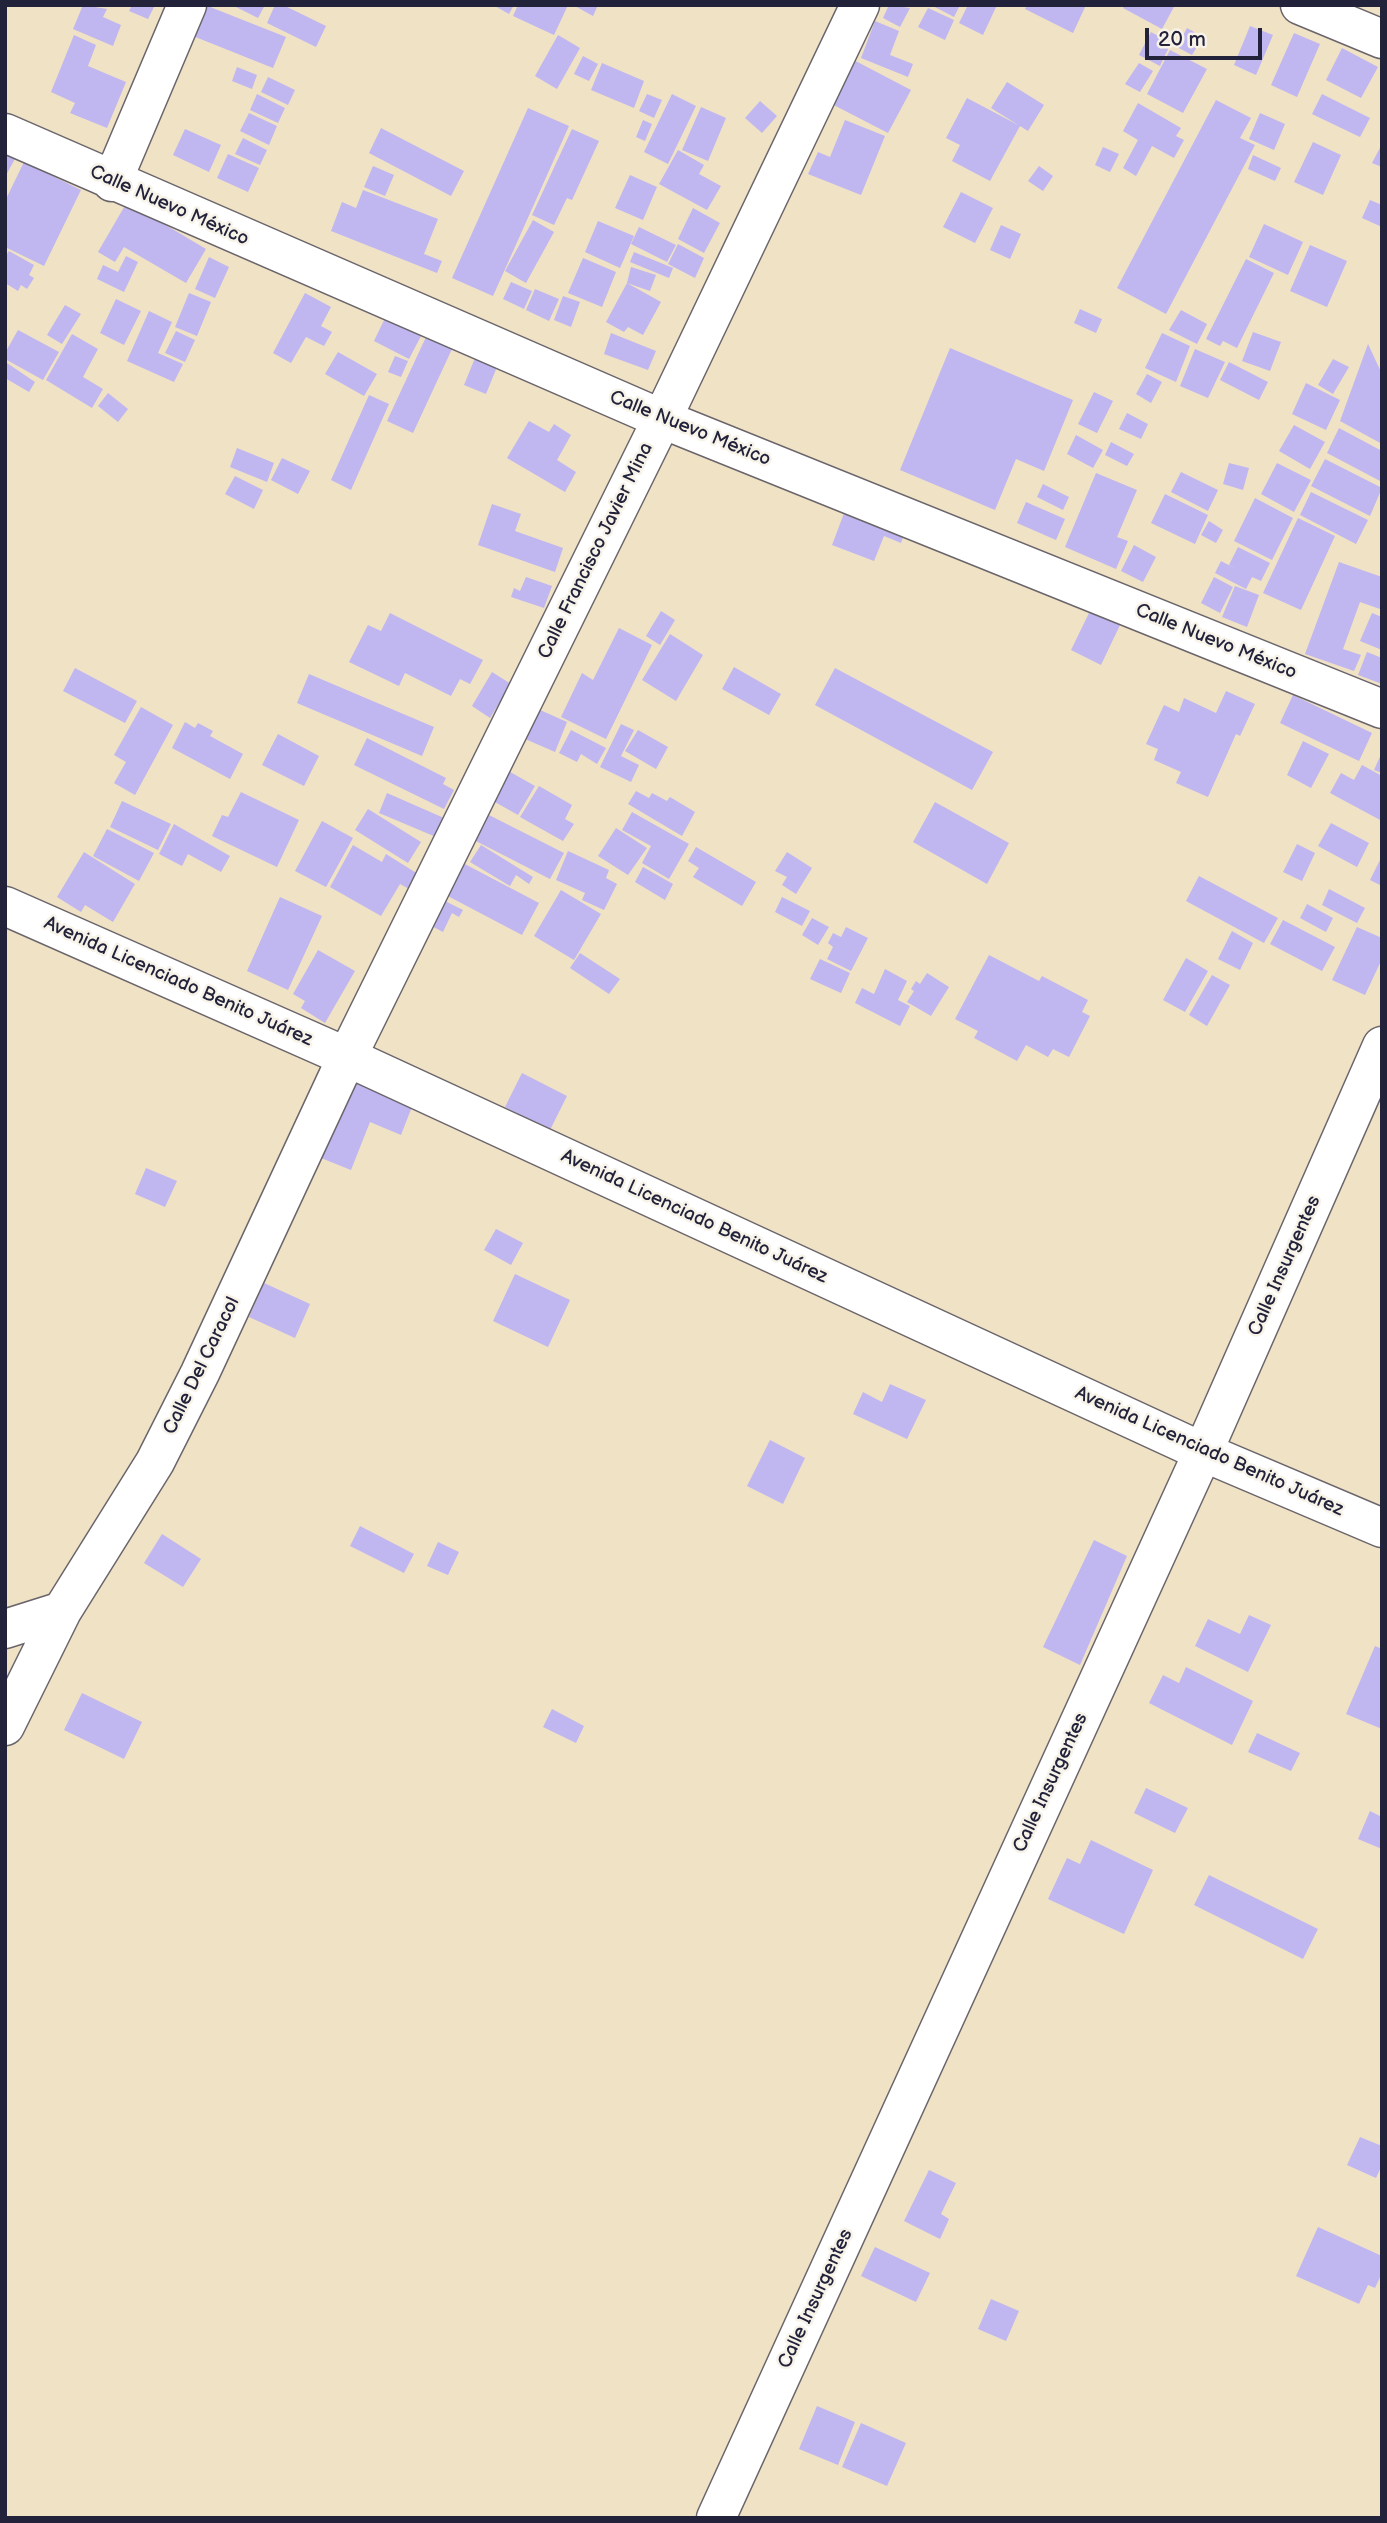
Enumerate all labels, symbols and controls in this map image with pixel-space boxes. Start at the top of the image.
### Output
scale bar [1149,14,1266,58]
text: 20 m [1158,27,1206,52]
street label: Calle Nuevo México [86,161,252,251]
street label: Calle Nuevo México [606,386,774,472]
street label: Calle Francisco Javier Mina [534,439,658,663]
street label: Calle Nuevo México [1132,599,1300,685]
street label: Avenida Licenciado Benito Juárez [40,912,316,1052]
street label: Avenida Licenciado Benito Juárez [557,1145,831,1289]
street label: Calle Insurgentes [1244,1192,1326,1340]
street label: Calle Del Caracol [159,1294,245,1438]
street label: Avenida Licenciado Benito Juárez [1071,1382,1347,1522]
street label: Calle Insurgentes [1009,1710,1093,1856]
street label: Calle Insurgentes [774,2226,858,2372]

